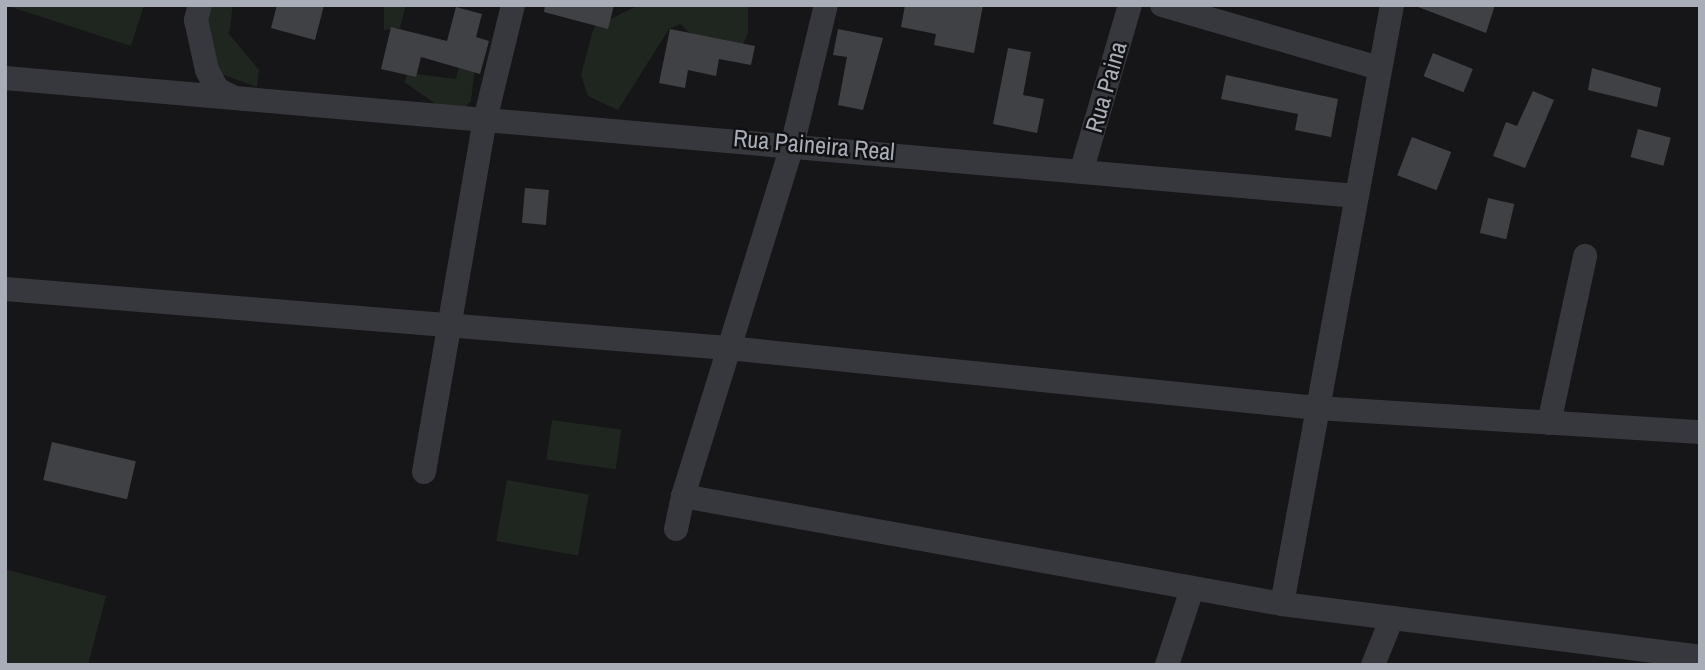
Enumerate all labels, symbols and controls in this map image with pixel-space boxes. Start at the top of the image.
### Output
street label: Rua Paina [1079,38,1133,136]
street label: Rua Paineira Real [732,124,896,166]

